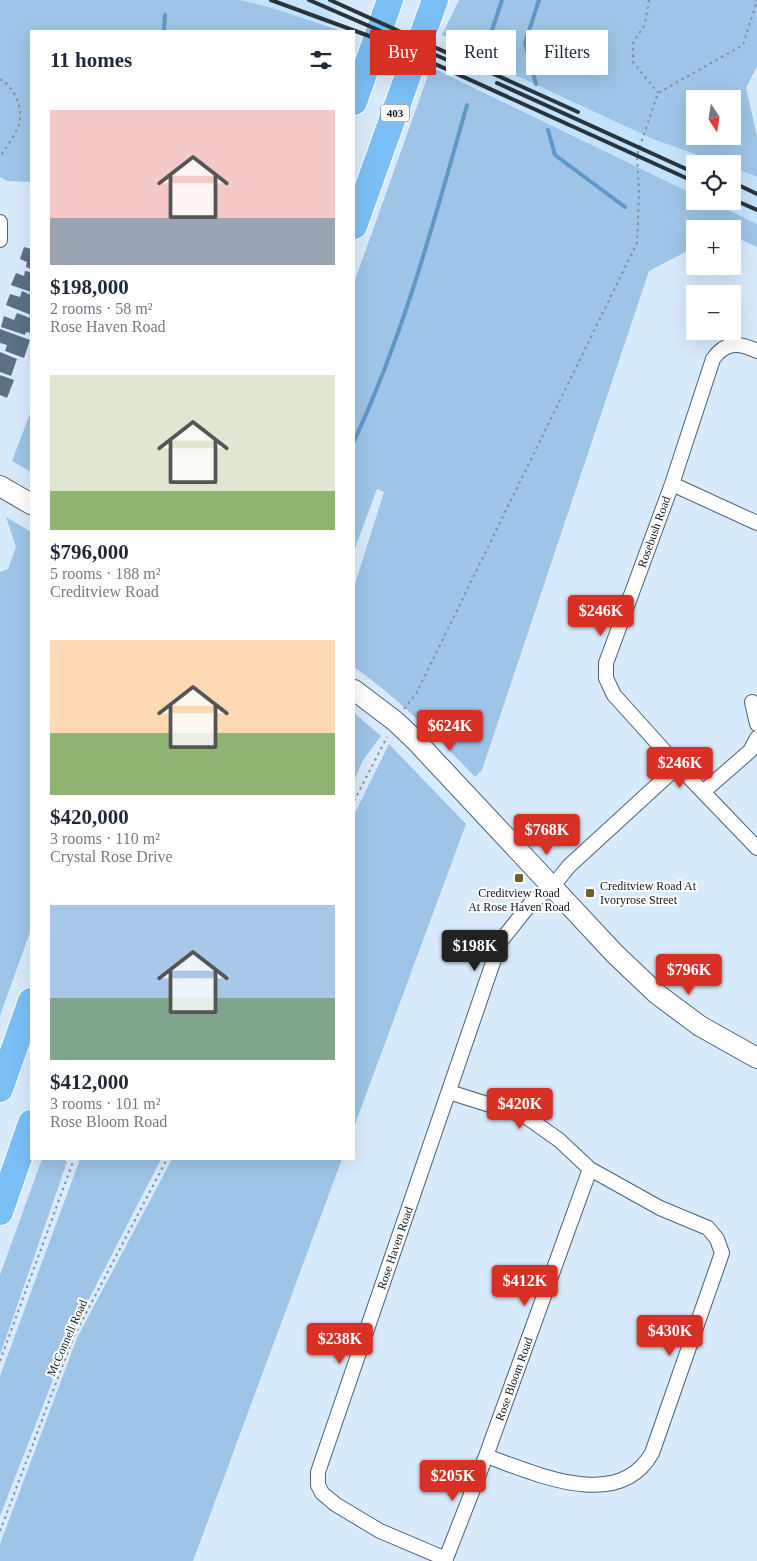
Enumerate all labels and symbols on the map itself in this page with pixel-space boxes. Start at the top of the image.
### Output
north arrow [686,90,741,145]
road number: 403 [381,105,409,122]
street label: Rosebush Road [635,494,673,570]
pin: $246K [566,594,636,637]
pin: $624K [415,710,485,752]
pin: $246K [645,746,715,789]
pin: $768K [512,814,582,856]
marker: Creditview Road At Rose Haven Road [513,872,525,884]
place label: Creditview Road At Ivoryrose Street [600,879,697,907]
place label: Creditview Road At Rose Haven Road [468,886,570,914]
marker: Creditview Road At Ivoryrose Street [584,887,596,899]
pin: $198K [440,930,510,972]
pin: $796K [654,954,724,996]
pin: $420K [485,1088,555,1130]
street label: Rose Haven Road [374,1205,416,1291]
pin: $412K [490,1264,560,1307]
street label: McConnell Road [44,1298,90,1378]
pin: $430K [635,1314,705,1357]
pin: $238K [305,1322,375,1365]
street label: Rose Bloom Road [492,1335,536,1423]
pin: $205K [418,1460,488,1502]

